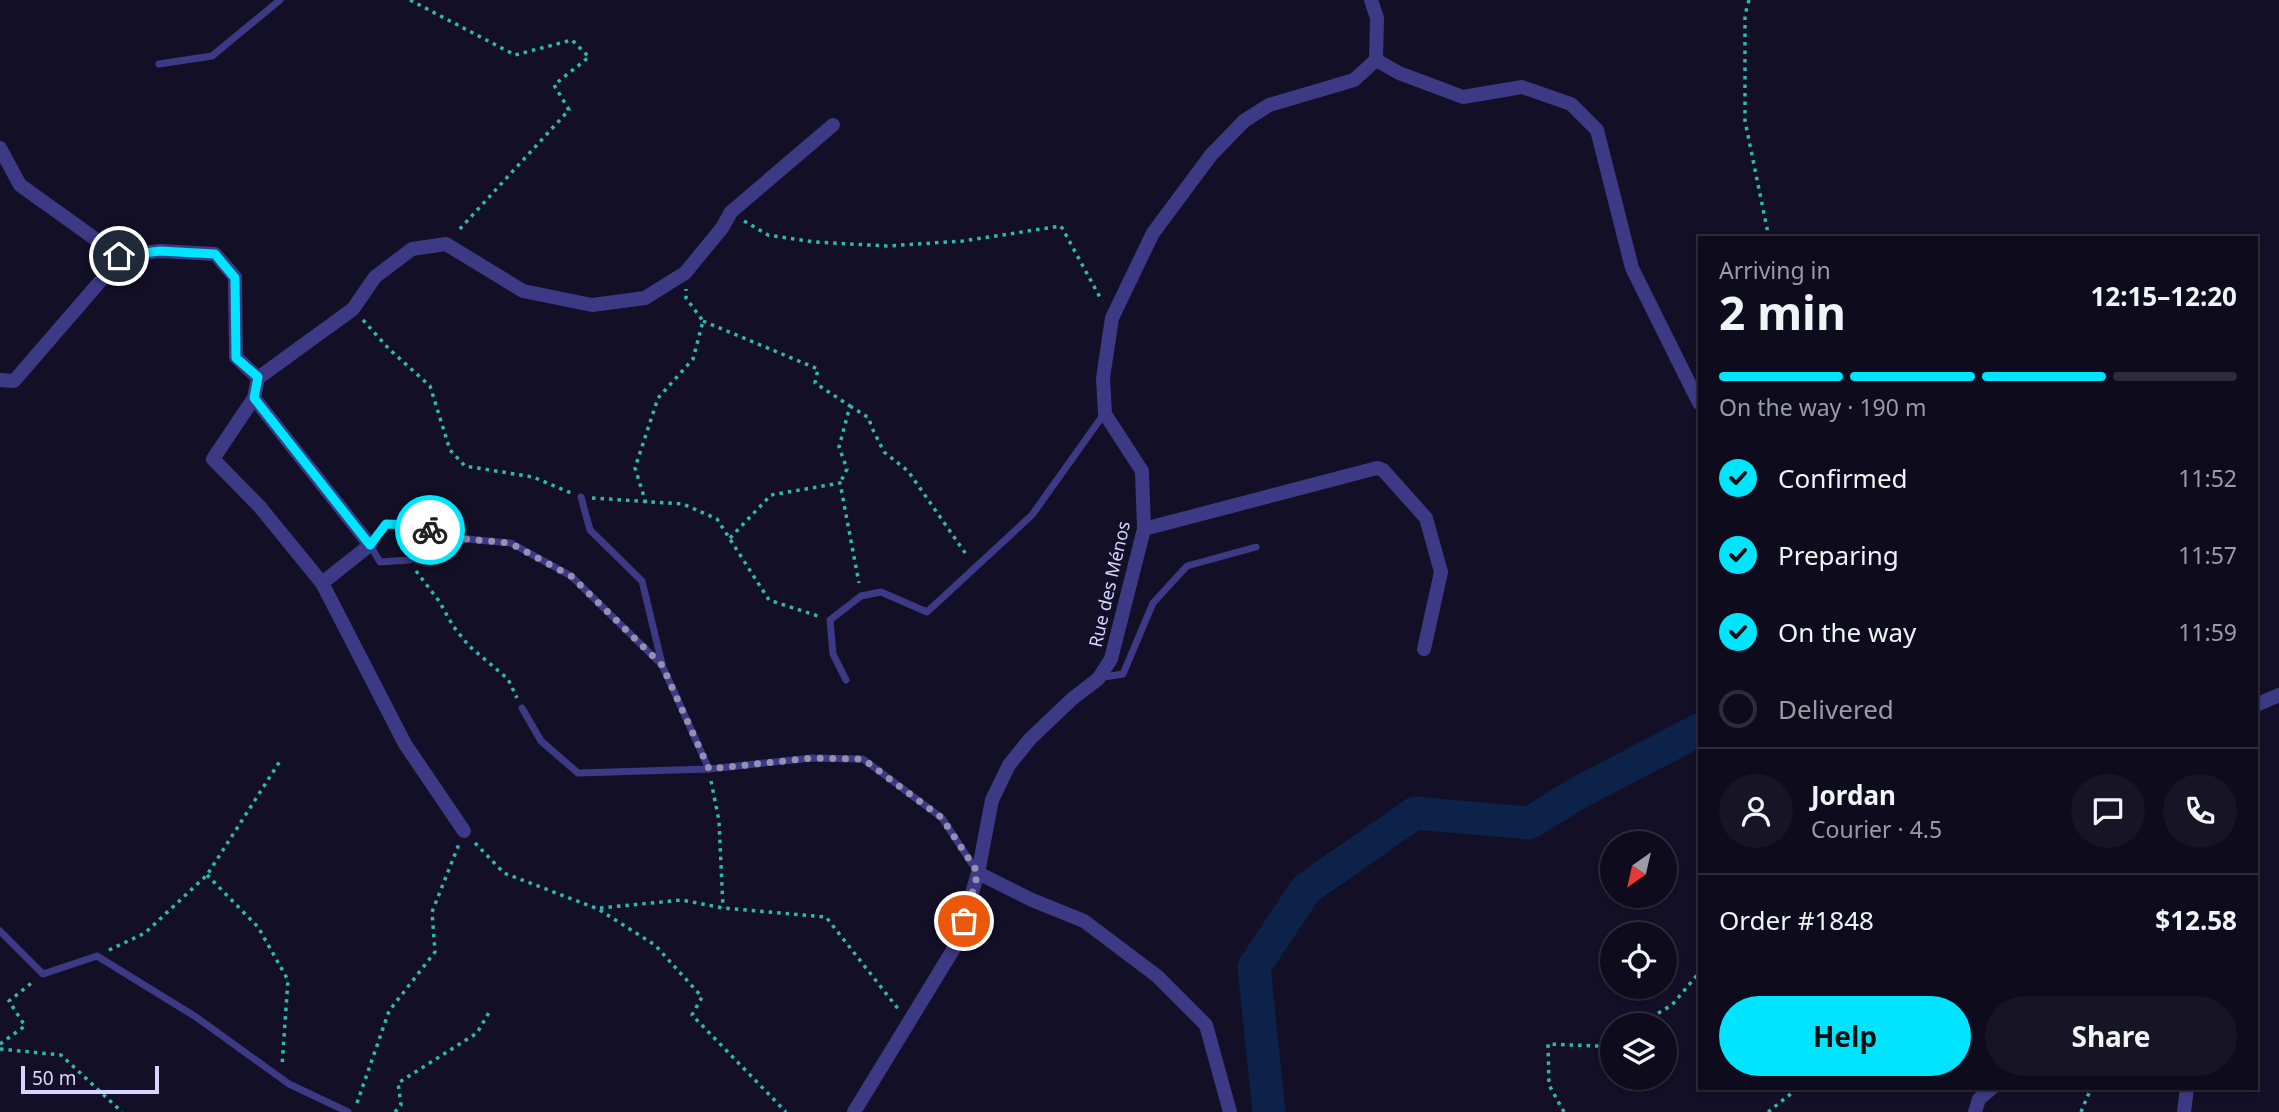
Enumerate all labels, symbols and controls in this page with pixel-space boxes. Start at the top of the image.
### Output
pin [89,226,149,286]
icon: home [100,237,138,275]
text: Arriving in [1719,254,1831,286]
text: 12:15–12:20 [2090,278,2237,314]
text: 2 min [1719,281,1846,343]
text: On the way · 190 m [1719,391,1926,423]
icon: check [1719,459,1757,497]
text: Confirmed [1778,460,1908,496]
text: 11:52 [2178,462,2237,494]
courier [395,495,465,565]
icon: bike [411,511,449,549]
street label: Rue des Ménos [1083,519,1135,649]
icon: check [1719,536,1757,574]
text: Preparing [1778,537,1899,573]
text: 11:57 [2178,539,2237,571]
icon: check [1719,613,1757,651]
text: On the way [1778,614,1916,650]
text: 11:59 [2178,616,2237,648]
text: Delivered [1778,691,1894,727]
button: person [1719,774,1793,848]
button: chat [2071,774,2145,848]
button: phone [2163,774,2237,848]
text: Jordan [1811,777,1896,813]
text: Courier · 4.5 [1811,813,1942,845]
north arrow [1600,831,1676,908]
map controls [1600,831,1677,1090]
pin [934,891,994,951]
icon: bag [945,902,983,940]
text: Order #1848 [1719,902,1874,938]
text: $12.58 [2155,902,2237,938]
button: locate [1600,922,1677,999]
button: Help [1719,996,1971,1076]
button: Share [1985,996,2237,1076]
button: layers [1600,1013,1677,1090]
scale bar [21,1063,159,1095]
text: 50 m [32,1065,76,1091]

